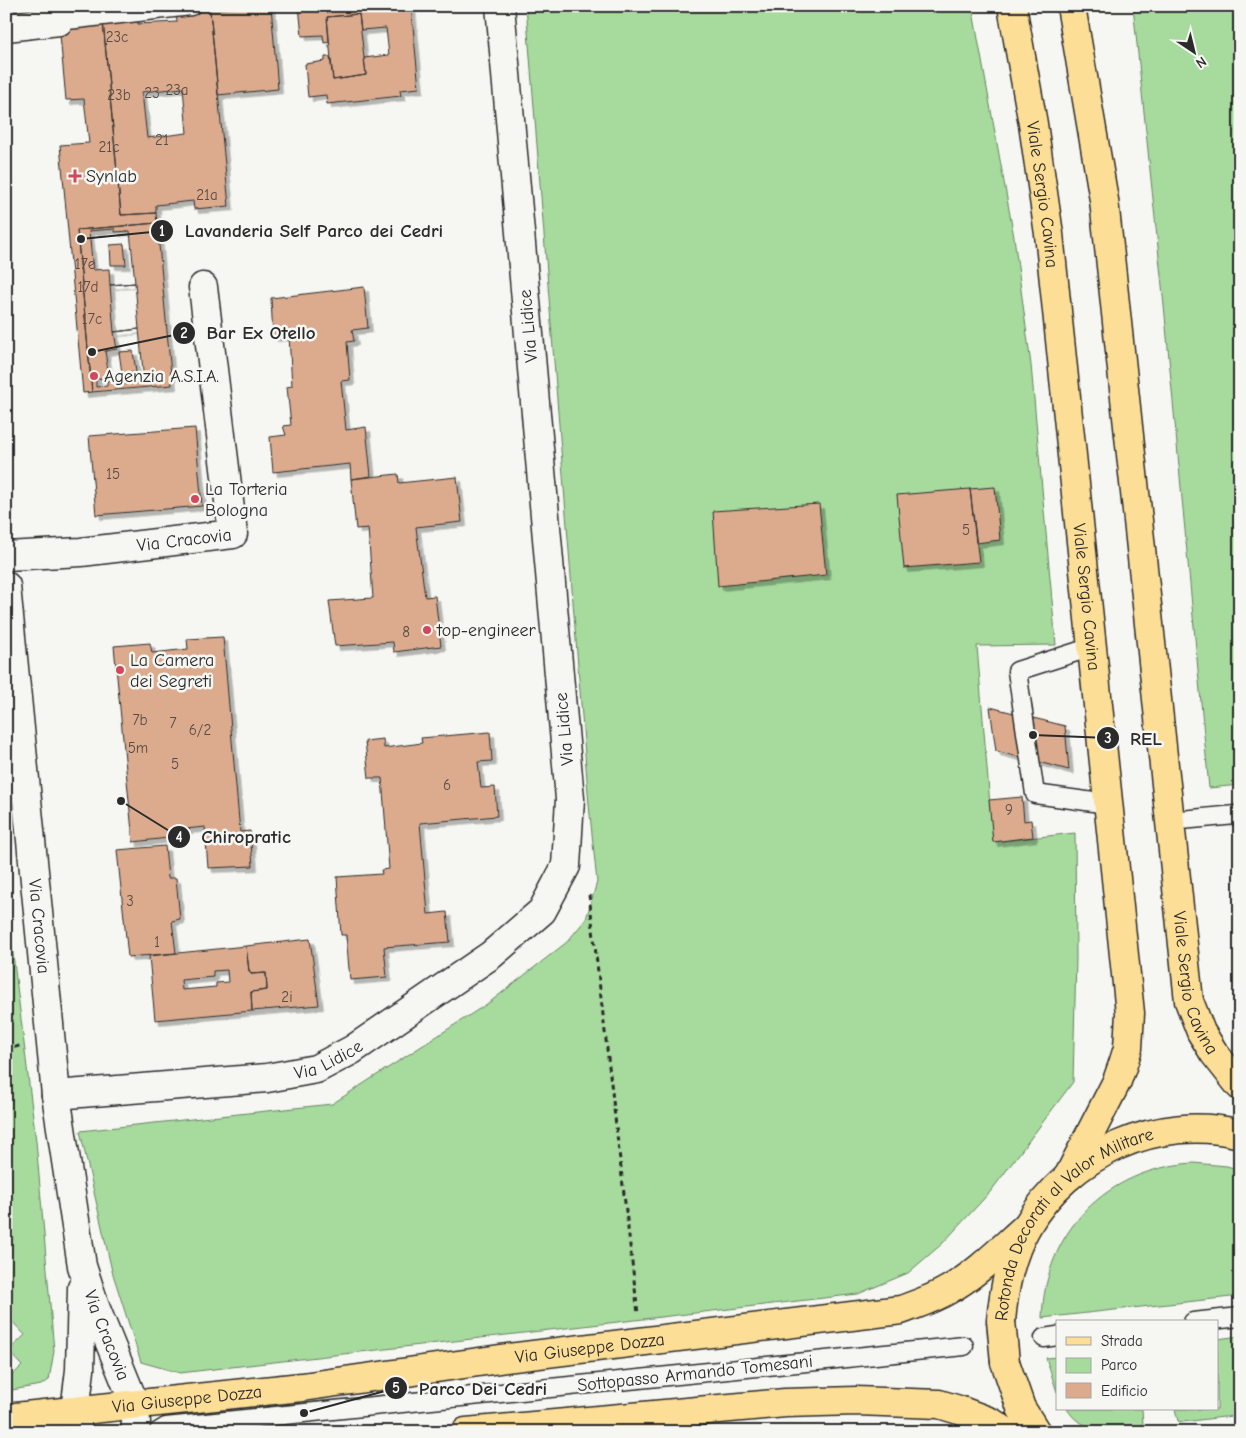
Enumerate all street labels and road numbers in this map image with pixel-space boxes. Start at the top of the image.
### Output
street label: Viale Sergio Cavina [1022,120,1062,269]
street label: Via Lidice [515,288,542,363]
street label: Viale Sergio Cavina [1068,522,1104,672]
street label: Via Cracovia [136,524,233,556]
street label: Via Lidice [551,691,578,766]
street label: Via Cracovia [24,878,54,975]
street label: Viale Sergio Cavina [1169,910,1222,1059]
street label: Via Lidice [292,1036,367,1084]
street label: Rotonda Decorati al Valor Militare [991,1124,1156,1322]
street label: Via Cracovia [80,1288,134,1384]
street label: Via Giuseppe Dozza [514,1329,666,1368]
street label: Sottopasso Armando Tomesani [576,1351,814,1396]
street label: Via Giuseppe Dozza [111,1381,263,1418]

